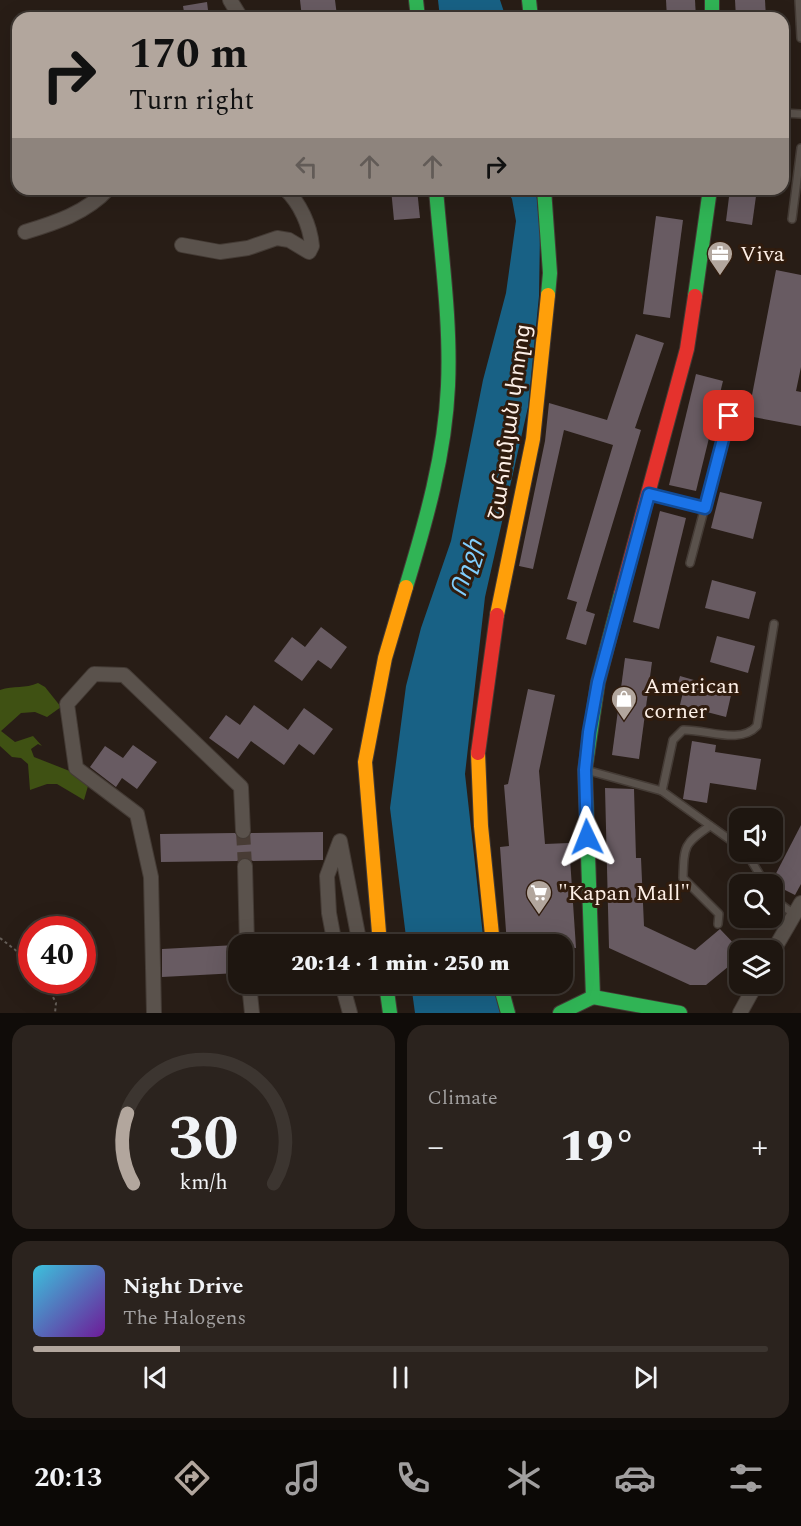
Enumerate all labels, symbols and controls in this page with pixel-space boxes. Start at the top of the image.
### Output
text: 170 m [129,23,248,86]
icon: right [30,36,108,114]
text: Turn right [129,80,254,122]
icon: left [290,150,323,183]
icon: ahead [353,150,386,183]
icon: ahead [416,150,449,183]
icon: right [479,150,512,183]
place label: Viva [740,238,785,271]
office icon: Viva [705,239,735,277]
street label: Շահումյան փողոց [480,322,540,522]
pin [703,390,754,441]
icon: arrive [712,399,745,432]
water label: Ողջի [441,534,493,602]
place label: American corner [644,670,740,728]
shop icon: American corner [609,684,639,722]
position arrow [555,805,619,869]
map controls [729,808,783,994]
button: sound [729,808,783,862]
button: search [729,874,783,928]
place label: "Kapan Mall" [558,877,690,910]
supermarket icon: "Kapan Mall" [524,878,554,916]
speed limit sign: 40 [18,916,96,994]
button: layers [729,940,783,994]
text: 20:14 · 1 min · 250 m [291,947,510,980]
text: Climate [428,1083,498,1113]
text: 30 [168,1092,238,1187]
text: 19° [559,1112,636,1181]
text: − [428,1122,444,1172]
text: + [751,1122,768,1172]
text: km/h [179,1166,227,1199]
text: Night Drive [123,1270,243,1303]
text: The Halogens [123,1303,246,1333]
icon: previous [139,1361,172,1394]
icon: pause [384,1361,417,1394]
icon: next [629,1361,662,1394]
text: 20:13 [34,1457,102,1499]
icon: directions [171,1457,213,1499]
icon: music [282,1457,324,1499]
icon: phone [392,1457,434,1499]
icon: climate [503,1457,545,1499]
icon: car [614,1457,656,1499]
icon: filters [725,1457,767,1499]

